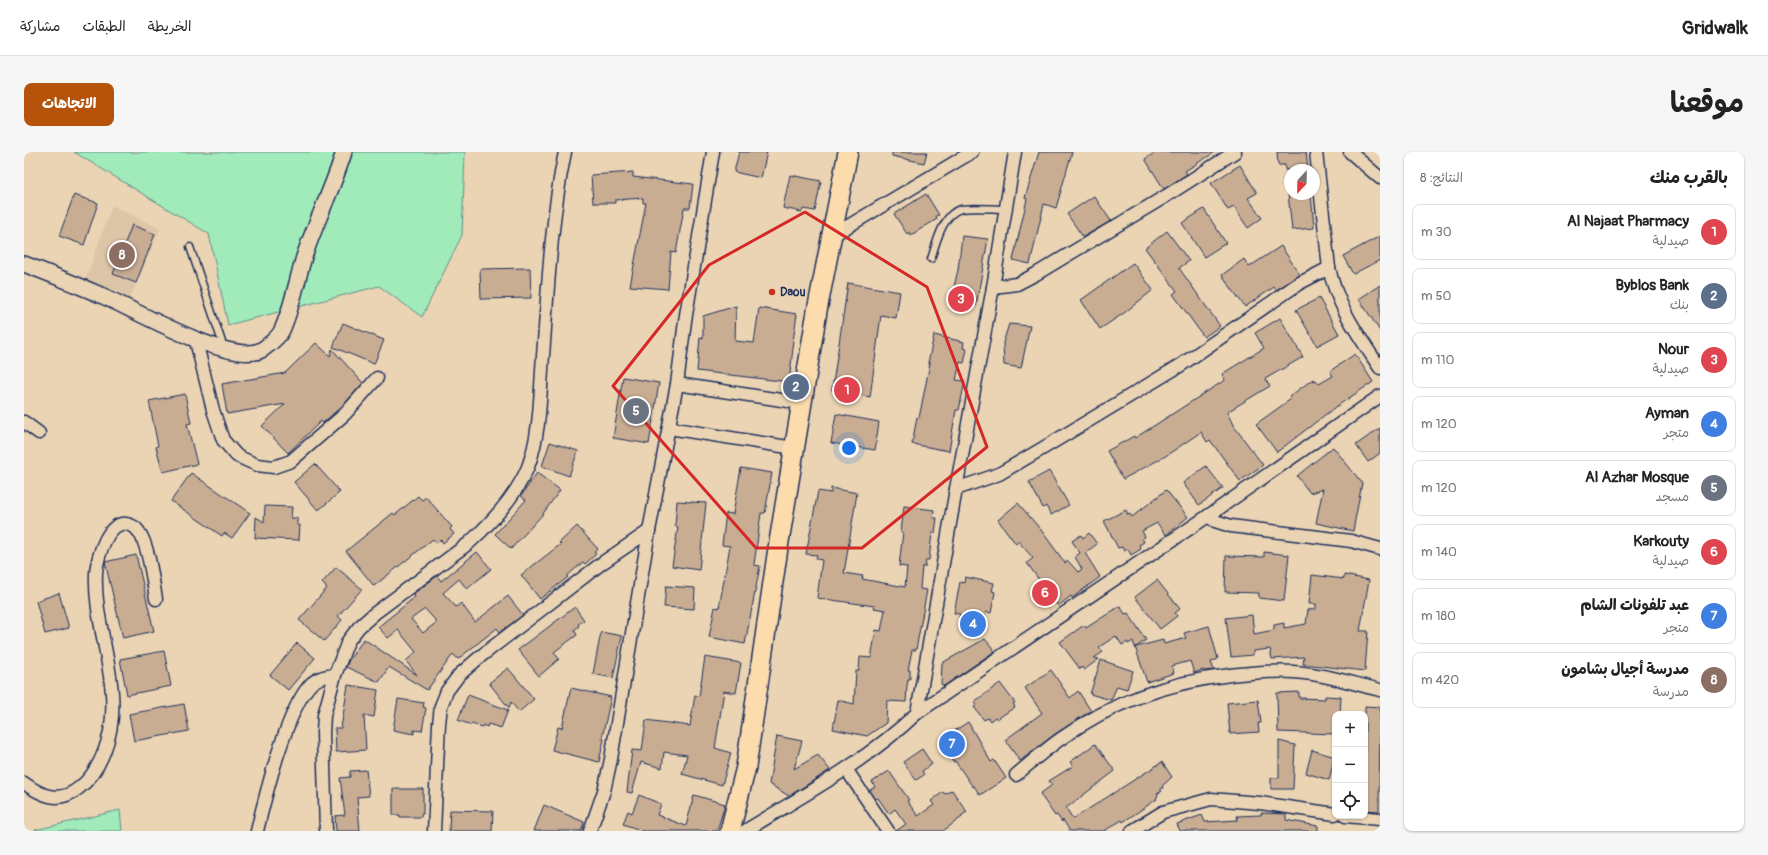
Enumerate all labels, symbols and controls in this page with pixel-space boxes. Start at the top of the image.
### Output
text: Gridwalk [1682,16,1748,40]
text: مشاركة [20,18,60,35]
text: الطبقات [82,18,126,35]
text: الخريطة [148,18,191,35]
button: الاتجاهات [24,83,114,126]
text: موقعنا [1670,86,1744,121]
north arrow [1284,164,1320,200]
text: بالقرب منك [1650,167,1728,188]
text: النتائج: 8 [1420,170,1463,186]
text: Al Najaat Pharmacy [1567,212,1689,231]
text: 30 m [1421,224,1452,240]
text: 1 [1711,224,1717,240]
text: صيدلية [1652,233,1689,249]
pin: 8 [109,240,135,270]
text: Byblos Bank [1615,276,1689,295]
pin: 3 [948,284,974,314]
place label: Daou [780,285,806,300]
marker: Daou [767,287,777,297]
text: 50 m [1421,288,1451,304]
text: 2 [1710,288,1718,304]
text: بنك [1670,297,1689,313]
text: Nour [1658,340,1689,359]
text: 110 m [1421,352,1454,368]
text: 3 [1710,352,1718,368]
text: صيدلية [1652,361,1689,377]
pin: 2 [783,372,809,402]
pin: 1 [834,375,860,405]
pin: 5 [623,396,649,426]
text: Ayman [1645,404,1689,423]
text: 120 m [1421,416,1457,432]
text: 4 [1710,416,1718,432]
text: متجر [1664,425,1689,441]
your location [839,438,859,458]
text: Al Azhar Mosque [1585,468,1689,487]
text: 120 m [1421,480,1457,496]
text: 5 [1710,480,1718,496]
text: مسجد [1656,489,1689,505]
text: Karkouty [1633,532,1689,551]
text: 140 m [1421,544,1457,560]
text: 6 [1710,544,1718,560]
text: صيدلية [1652,553,1689,569]
pin: 6 [1032,578,1058,608]
text: عبد تلفونات الشام [1580,596,1689,615]
text: 180 m [1421,608,1456,624]
text: 7 [1711,608,1717,624]
pin: 4 [960,609,986,639]
text: متجر [1664,620,1689,636]
text: مدرسة أجيال بشامون [1561,660,1689,679]
text: 420 m [1421,672,1459,688]
text: 8 [1711,672,1717,688]
text: مدرسة [1653,684,1689,700]
map controls [1332,711,1368,819]
button: + [1332,711,1368,747]
pin: 7 [939,729,965,759]
button: − [1332,747,1368,783]
button: locate [1332,783,1368,819]

